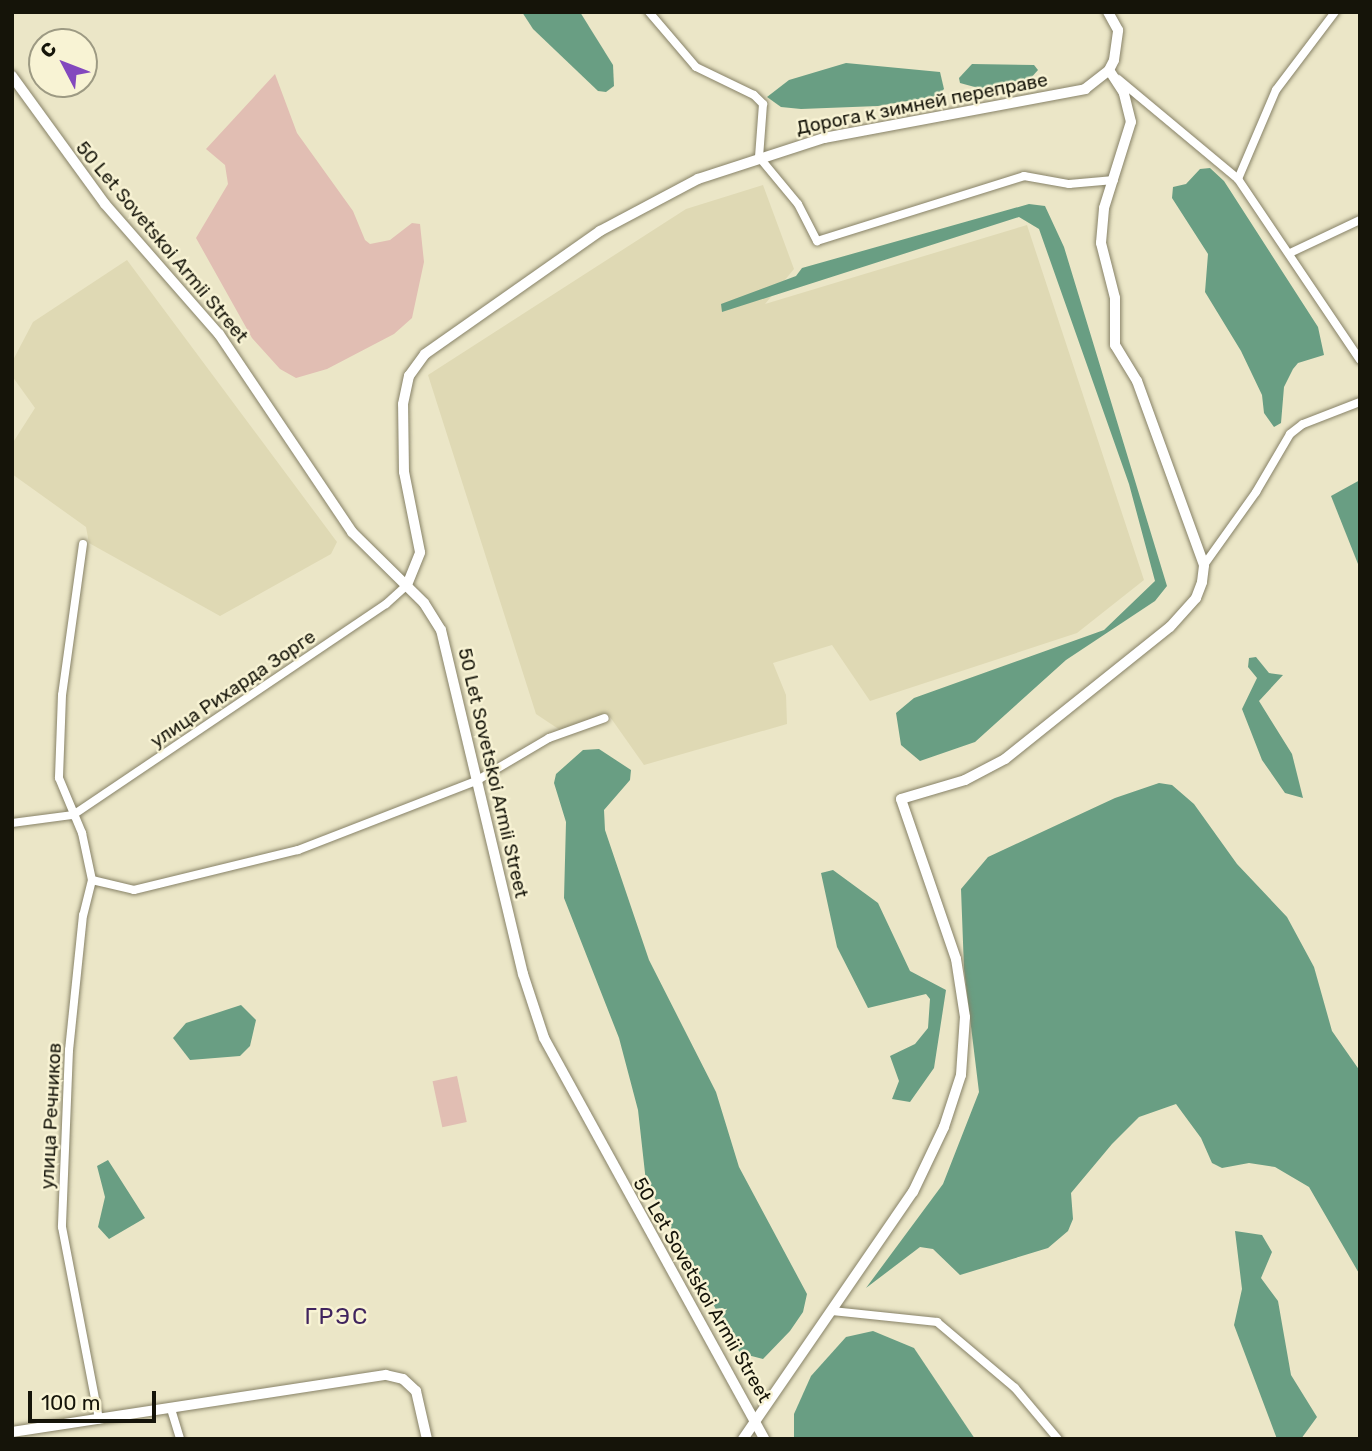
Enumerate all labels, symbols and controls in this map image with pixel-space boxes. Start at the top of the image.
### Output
north arrow [28,28,98,98]
text: С [35,37,62,63]
street label: Дорога к зимней переправе [794,68,1050,140]
street label: 50 Let Sovetskoi Armii Street [71,136,253,348]
street label: улица Рихарда Зорге [146,625,320,753]
street label: 50 Let Sovetskoi Armii Street [453,645,533,901]
street label: улица Речников [36,1042,66,1190]
street label: 50 Let Sovetskoi Armii Street [628,1173,776,1407]
district label: ГРЭС [305,1302,369,1330]
scale bar [32,1378,159,1422]
text: 100 m [41,1390,100,1415]

